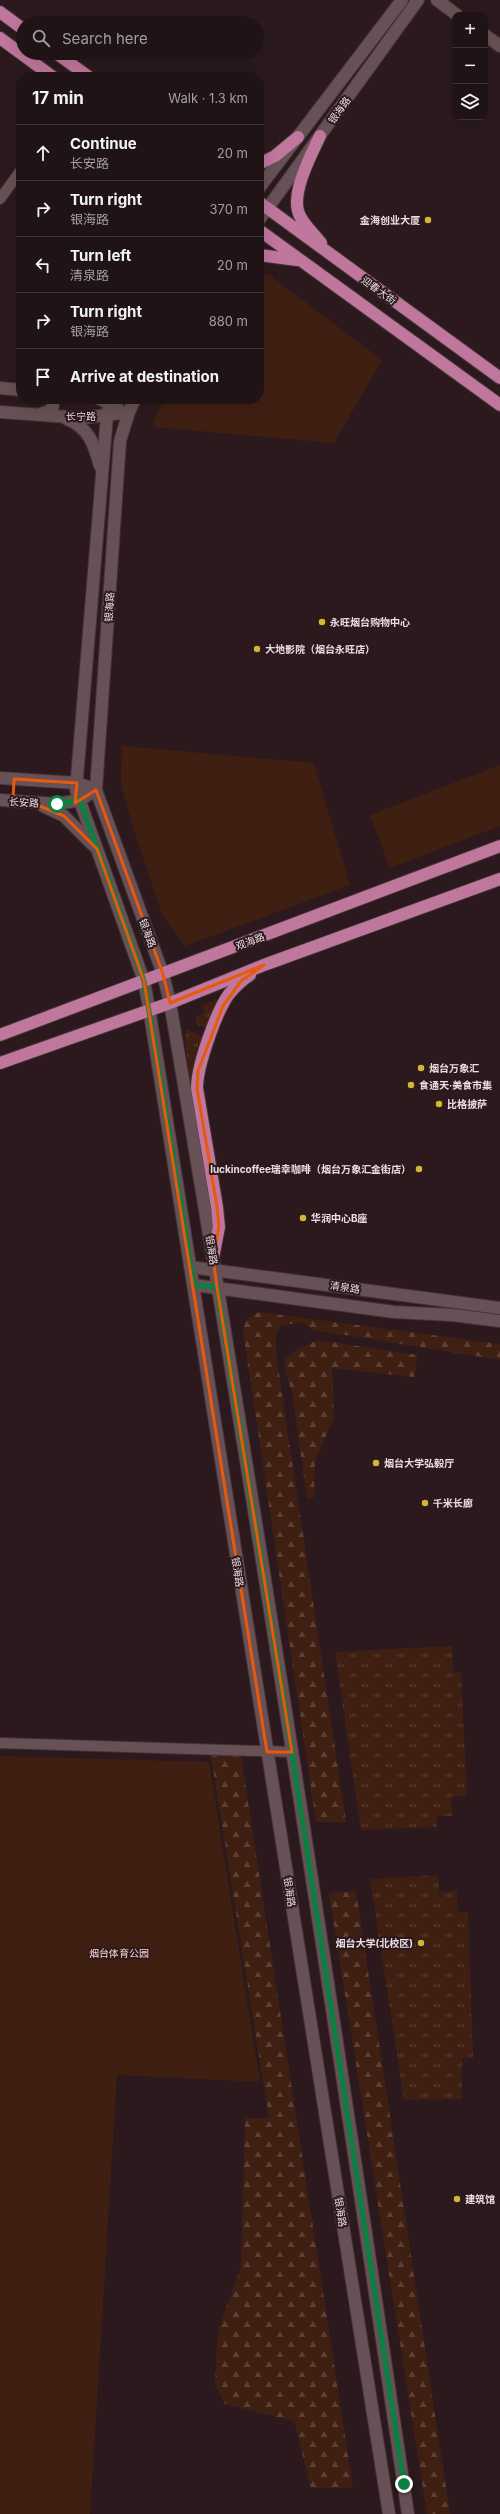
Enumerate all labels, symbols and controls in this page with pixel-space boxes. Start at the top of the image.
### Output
map controls [452,12,488,120]
button: + [452,12,488,48]
search box [16,16,264,60]
icon: search [30,27,52,49]
text: Search here [62,29,148,48]
button: − [452,48,488,84]
button: layers [452,84,488,120]
text: 17 min [32,88,84,108]
text: Walk · 1.3 km [168,90,248,106]
street label: 银海路 [325,94,353,126]
text: Continue [70,134,137,153]
icon: ahead [32,142,54,164]
text: 20 m [217,145,248,161]
text: 长安路 [70,155,109,171]
text: Turn right [70,190,142,209]
icon: right [32,198,54,220]
text: 370 m [210,201,248,217]
text: 银海路 [70,211,109,227]
place label: 金海创业大厦 [359,214,420,226]
marker: 金海创业大厦 [423,215,433,225]
text: Turn left [70,246,131,265]
icon: left [32,254,54,276]
text: 20 m [217,257,248,273]
text: 清泉路 [70,267,109,283]
street label: 迎春大街 [359,273,399,307]
text: Turn right [70,302,142,321]
icon: right [32,310,54,332]
text: 880 m [209,313,248,329]
text: 银海路 [70,323,109,339]
icon: arrive [32,366,54,388]
text: Arrive at destination [70,367,219,386]
street label: 长宁路 [66,410,96,422]
street label: 银海路 [102,592,116,622]
place label: 永旺烟台购物中心 [330,616,410,628]
marker: 永旺烟台购物中心 [317,617,327,627]
place label: 大地影院（烟台永旺店） [265,643,375,655]
marker: 大地影院（烟台永旺店） [252,644,262,654]
street label: 长安路 [9,795,39,809]
route start [48,795,66,813]
street label: 银海路 [137,917,159,949]
street label: 观海路 [234,930,266,952]
place label: 烟台万象汇 [429,1062,479,1074]
marker: 烟台万象汇 [416,1063,426,1073]
place label: 食通天·美食市集 [419,1079,492,1091]
marker: 食通天·美食市集 [406,1080,416,1090]
place label: 比格披萨 [447,1098,487,1110]
marker: 比格披萨 [434,1099,444,1109]
place label: luckincoffee瑞幸咖啡（烟台万象汇金街店） [210,1163,411,1175]
marker: luckincoffee瑞幸咖啡（烟台万象汇金街店） [414,1164,424,1174]
place label: 华润中心B座 [311,1212,368,1224]
marker: 华润中心B座 [298,1213,308,1223]
street label: 银海路 [204,1234,220,1266]
street label: 清泉路 [329,1279,361,1295]
place label: 烟台大学弘毅厅 [384,1457,454,1469]
marker: 烟台大学弘毅厅 [371,1458,381,1468]
place label: 千米长廊 [433,1497,473,1509]
marker: 千米长廊 [420,1498,430,1508]
street label: 银海路 [230,1556,246,1588]
street label: 银海路 [282,1876,298,1908]
place label: 烟台大学(北校区) [335,1937,413,1949]
marker: 烟台大学(北校区) [416,1938,426,1948]
park label: 烟台体育公园 [89,1947,149,1959]
place label: 建筑馆 [465,2193,495,2205]
marker: 建筑馆 [452,2194,462,2204]
street label: 银海路 [333,2196,349,2228]
route end [395,2475,413,2493]

